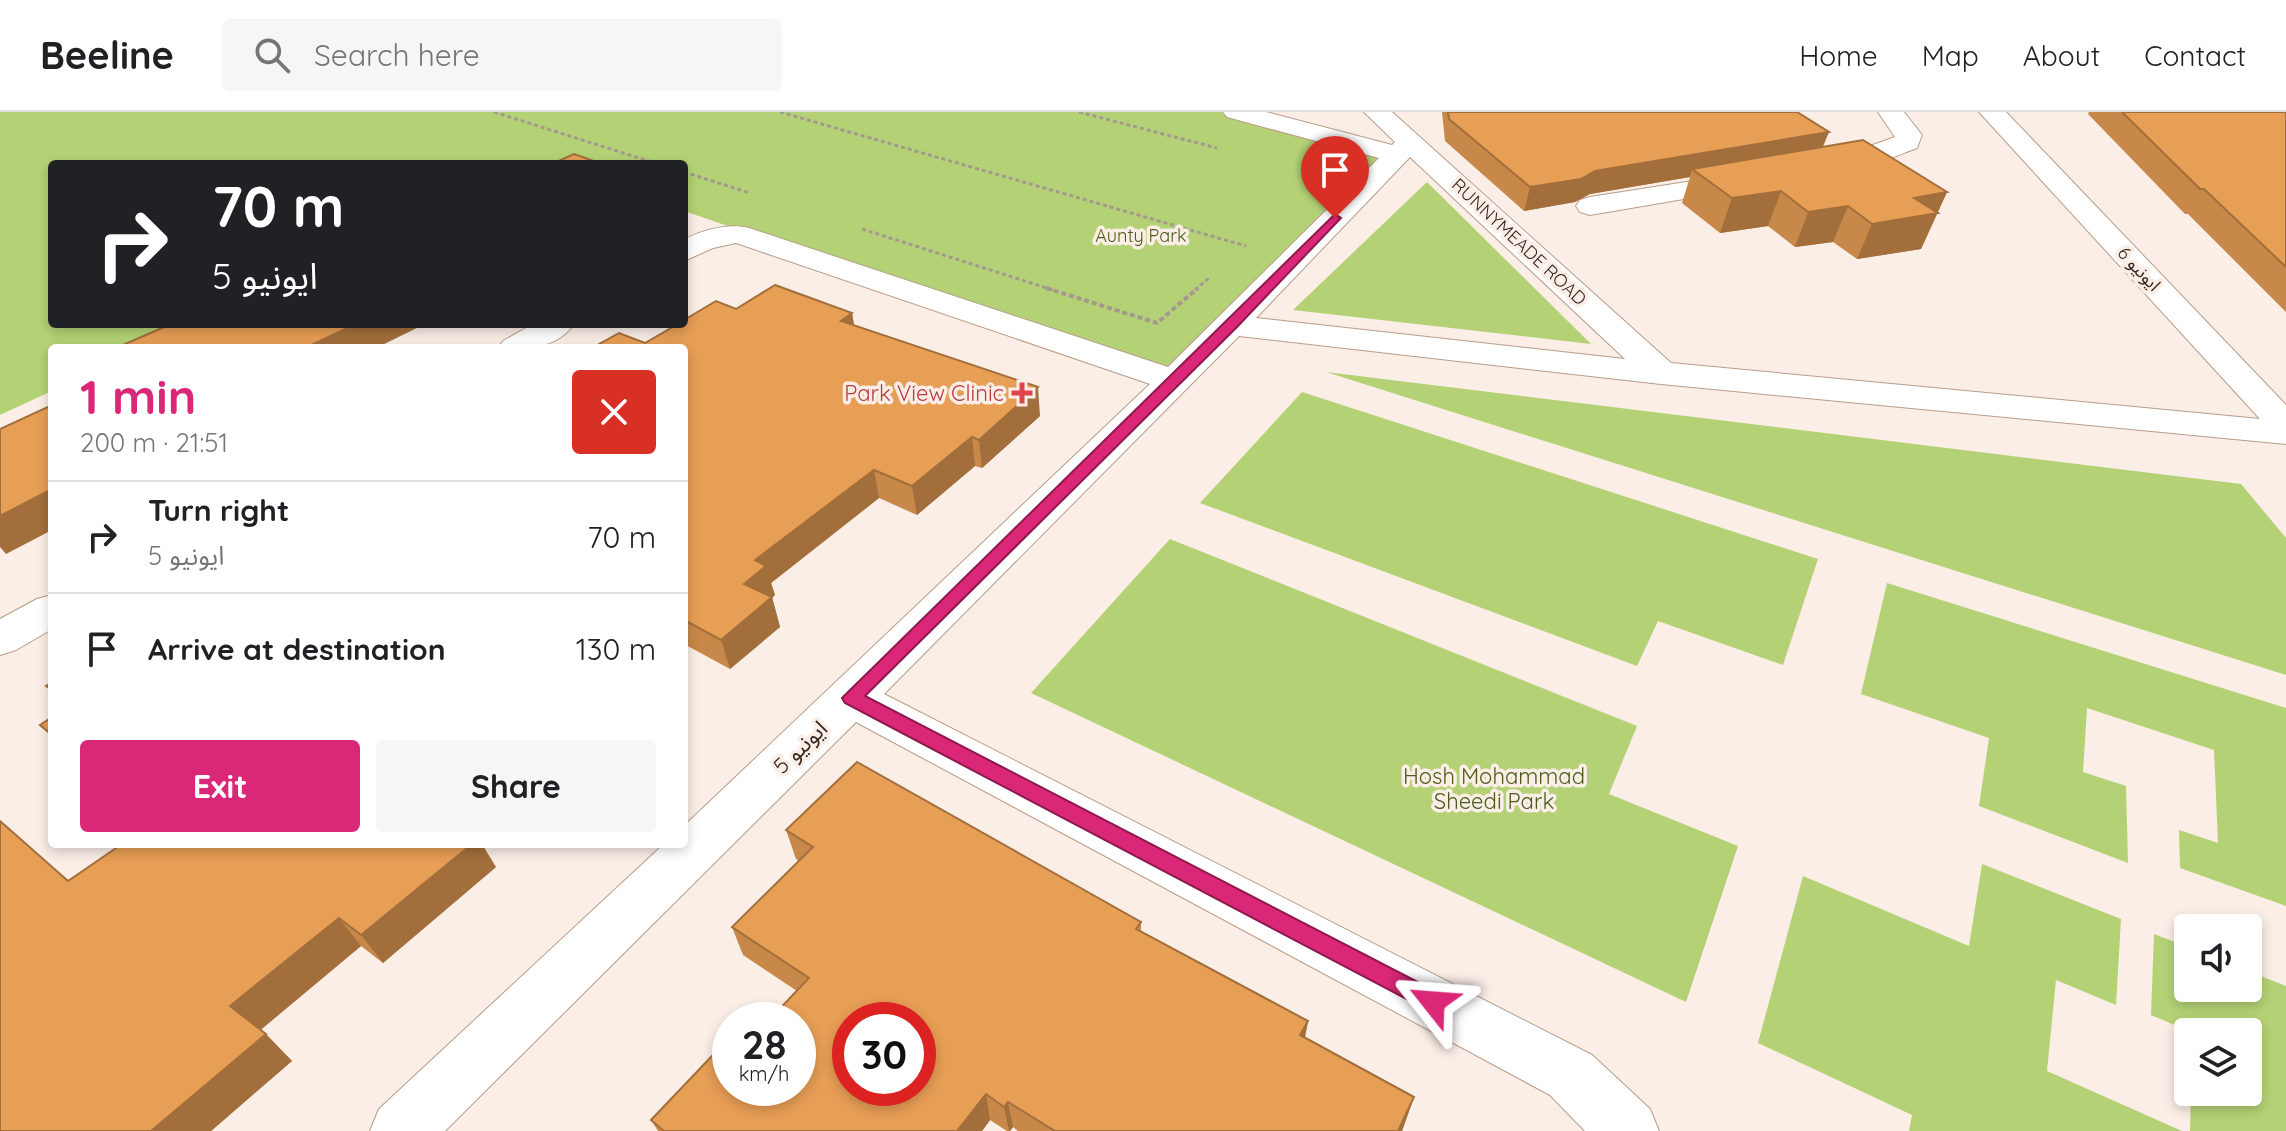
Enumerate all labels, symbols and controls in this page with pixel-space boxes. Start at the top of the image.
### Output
search box [222,19,782,91]
text: Beeline [40,31,174,79]
icon: search [250,33,294,77]
text: Search here [314,36,480,74]
text: Home [1799,38,1878,73]
text: Map [1922,38,1979,73]
text: About [2023,38,2100,73]
text: Contact [2144,38,2246,73]
pin [1301,136,1369,218]
icon: arrive [1313,148,1357,192]
text: 70 m [212,171,344,241]
street label: RUNNYMEADE ROAD [1447,173,1592,310]
icon: right [80,192,184,296]
park label: Aunty Park [1095,224,1187,247]
street label: ایونیو 6 [2113,241,2166,296]
text: ایونیو 5 [212,253,318,298]
text: 1 min [80,366,196,426]
button: close [572,370,656,454]
place label: Park View Clinic [844,379,1004,407]
marker: Park View Clinic [1011,382,1033,404]
text: 200 m · 21:51 [80,426,228,459]
text: Turn right [148,491,289,529]
icon: right [80,515,124,559]
text: 70 m [587,518,656,556]
text: ایونیو 5 [148,539,224,572]
icon: arrive [80,627,124,671]
text: Arrive at destination [148,630,446,668]
text: 130 m [576,630,656,668]
street label: ایونیو 5 [767,714,833,780]
button: Exit [80,740,360,832]
button: Share [376,740,656,832]
park label: Hosh Mohammad Sheedi Park [1403,762,1585,815]
map controls [2174,914,2262,1106]
button: sound [2174,914,2262,1002]
position arrow [1391,960,1475,1044]
speed limit sign: 30 [832,1002,936,1106]
button: layers [2174,1018,2262,1106]
text: 28 [742,1019,786,1069]
text: km/h [739,1061,789,1086]

